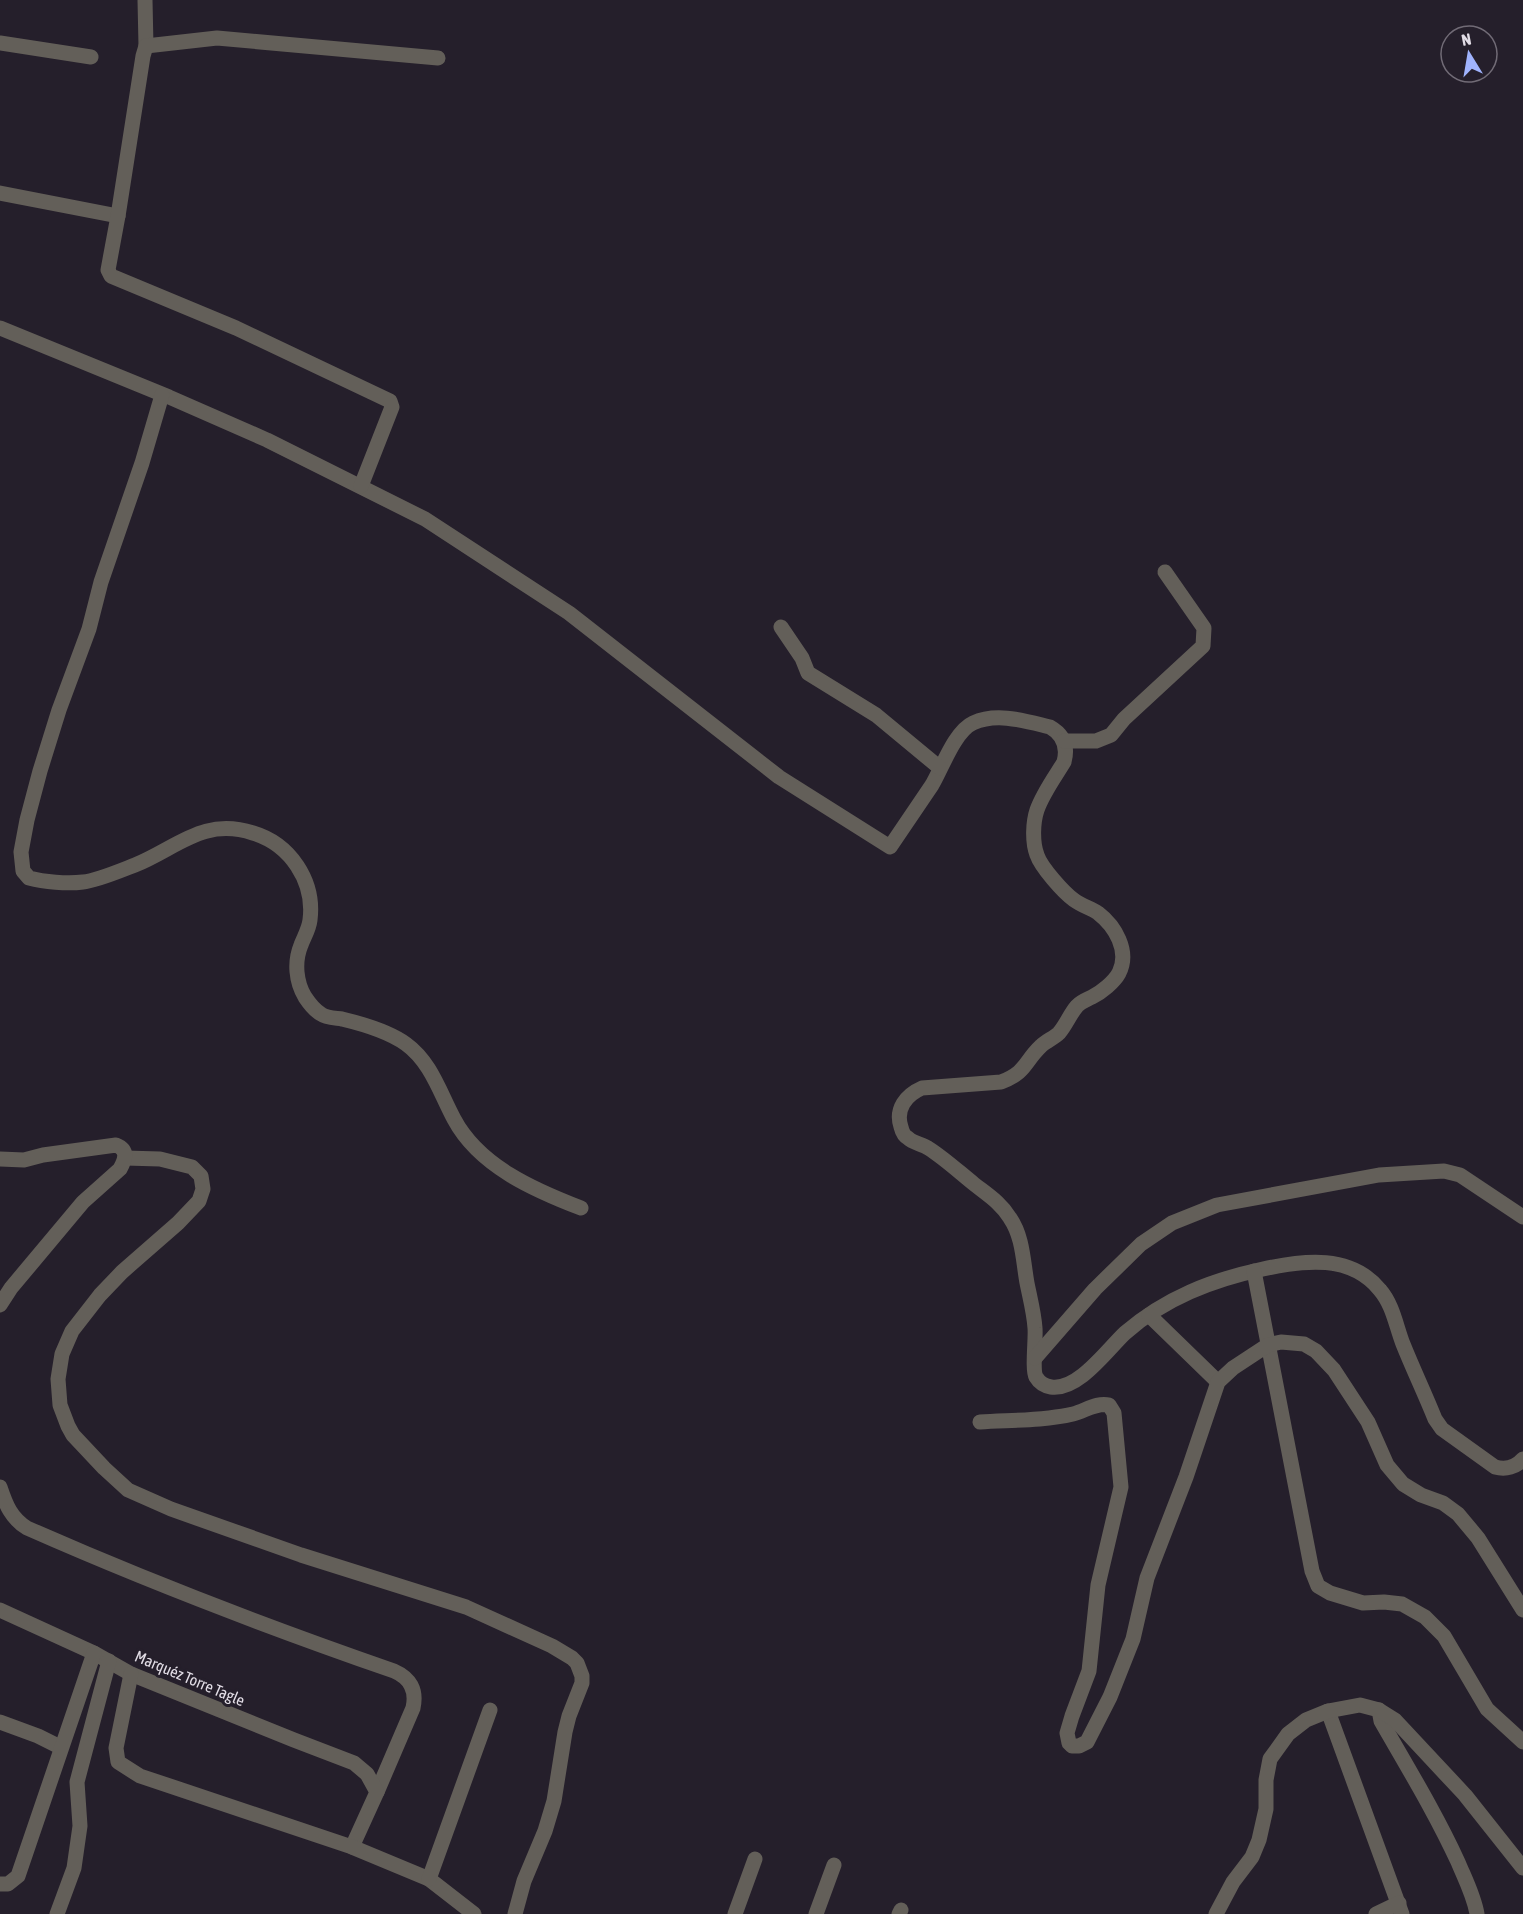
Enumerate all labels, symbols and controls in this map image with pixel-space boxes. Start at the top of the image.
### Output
north arrow [1439,24,1499,84]
text: N [1460,30,1472,49]
street label: Marquéz Torre Tagle [132,1647,248,1710]

